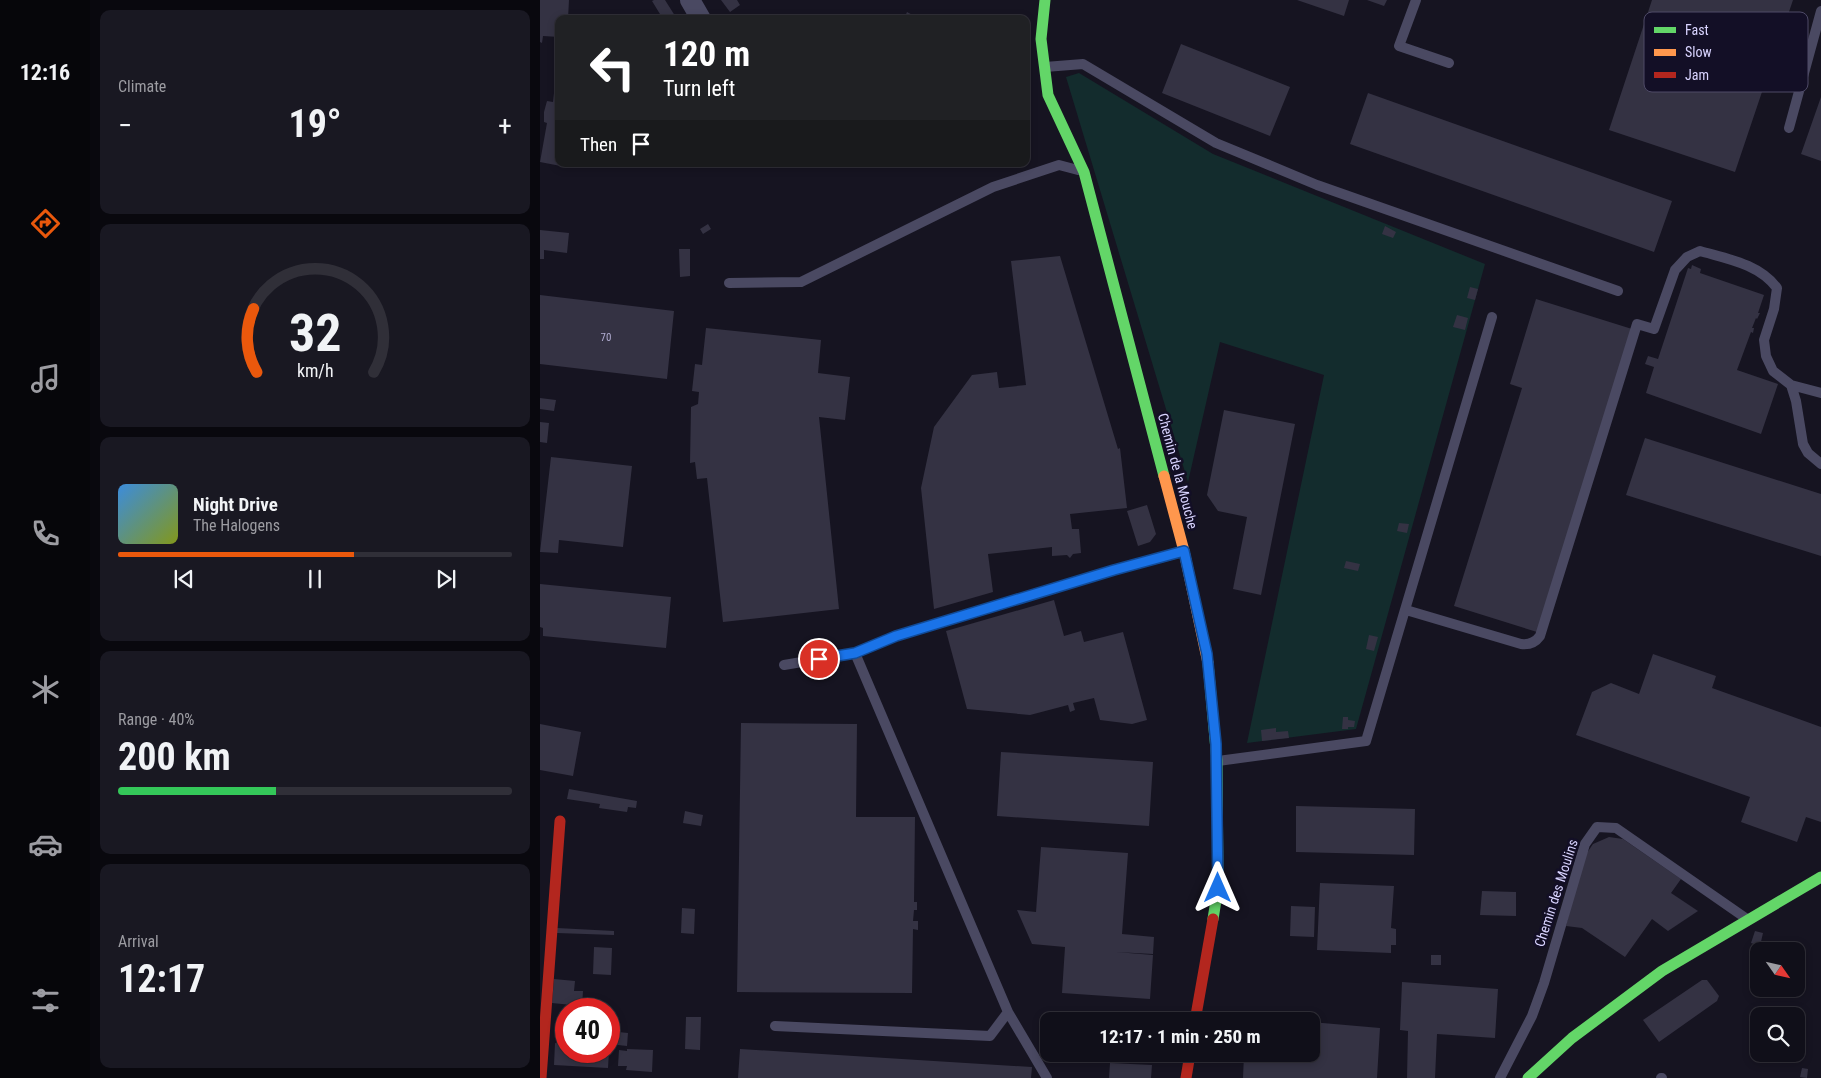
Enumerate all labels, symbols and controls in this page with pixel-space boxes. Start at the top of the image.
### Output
legend [1644,12,1808,92]
text: Fast [1685,22,1709,38]
text: 120 m [663,34,750,75]
icon: left [580,35,645,100]
text: Slow [1685,44,1712,60]
text: 12:16 [20,60,70,85]
text: Jam [1685,67,1709,83]
text: Turn left [663,76,735,101]
text: Climate [118,77,166,96]
text: 19° [288,102,342,146]
text: − [118,109,132,142]
text: + [498,109,512,142]
icon: arrive [627,130,655,158]
text: Then [580,133,617,156]
icon: directions [28,206,63,241]
text: 32 [289,303,341,364]
house number: 70 [601,331,611,344]
text: km/h [297,360,333,381]
icon: music [28,361,63,396]
street label: Chemin de la Mouche [1155,411,1201,531]
text: Night Drive [193,493,278,516]
icon: phone [28,516,63,551]
text: The Halogens [193,516,280,535]
icon: previous [170,565,198,593]
icon: pause [301,565,329,593]
icon: next [432,565,460,593]
pin [798,638,840,680]
icon: arrive [805,645,833,673]
icon: climate [28,672,63,707]
text: Range · 40% [118,710,194,729]
text: 200 km [118,735,231,779]
icon: car [28,827,63,862]
street label: Chemin des Moulins [1531,837,1581,949]
position arrow [1191,861,1243,913]
text: Arrival [118,932,159,951]
north arrow [1750,942,1805,998]
map controls [1750,942,1805,1062]
text: 12:17 [118,957,205,1001]
icon: filters [28,983,63,1018]
speed limit sign: 40 [555,998,620,1063]
button: search [1750,1007,1805,1062]
text: 12:17 · 1 min · 250 m [1099,1025,1261,1048]

